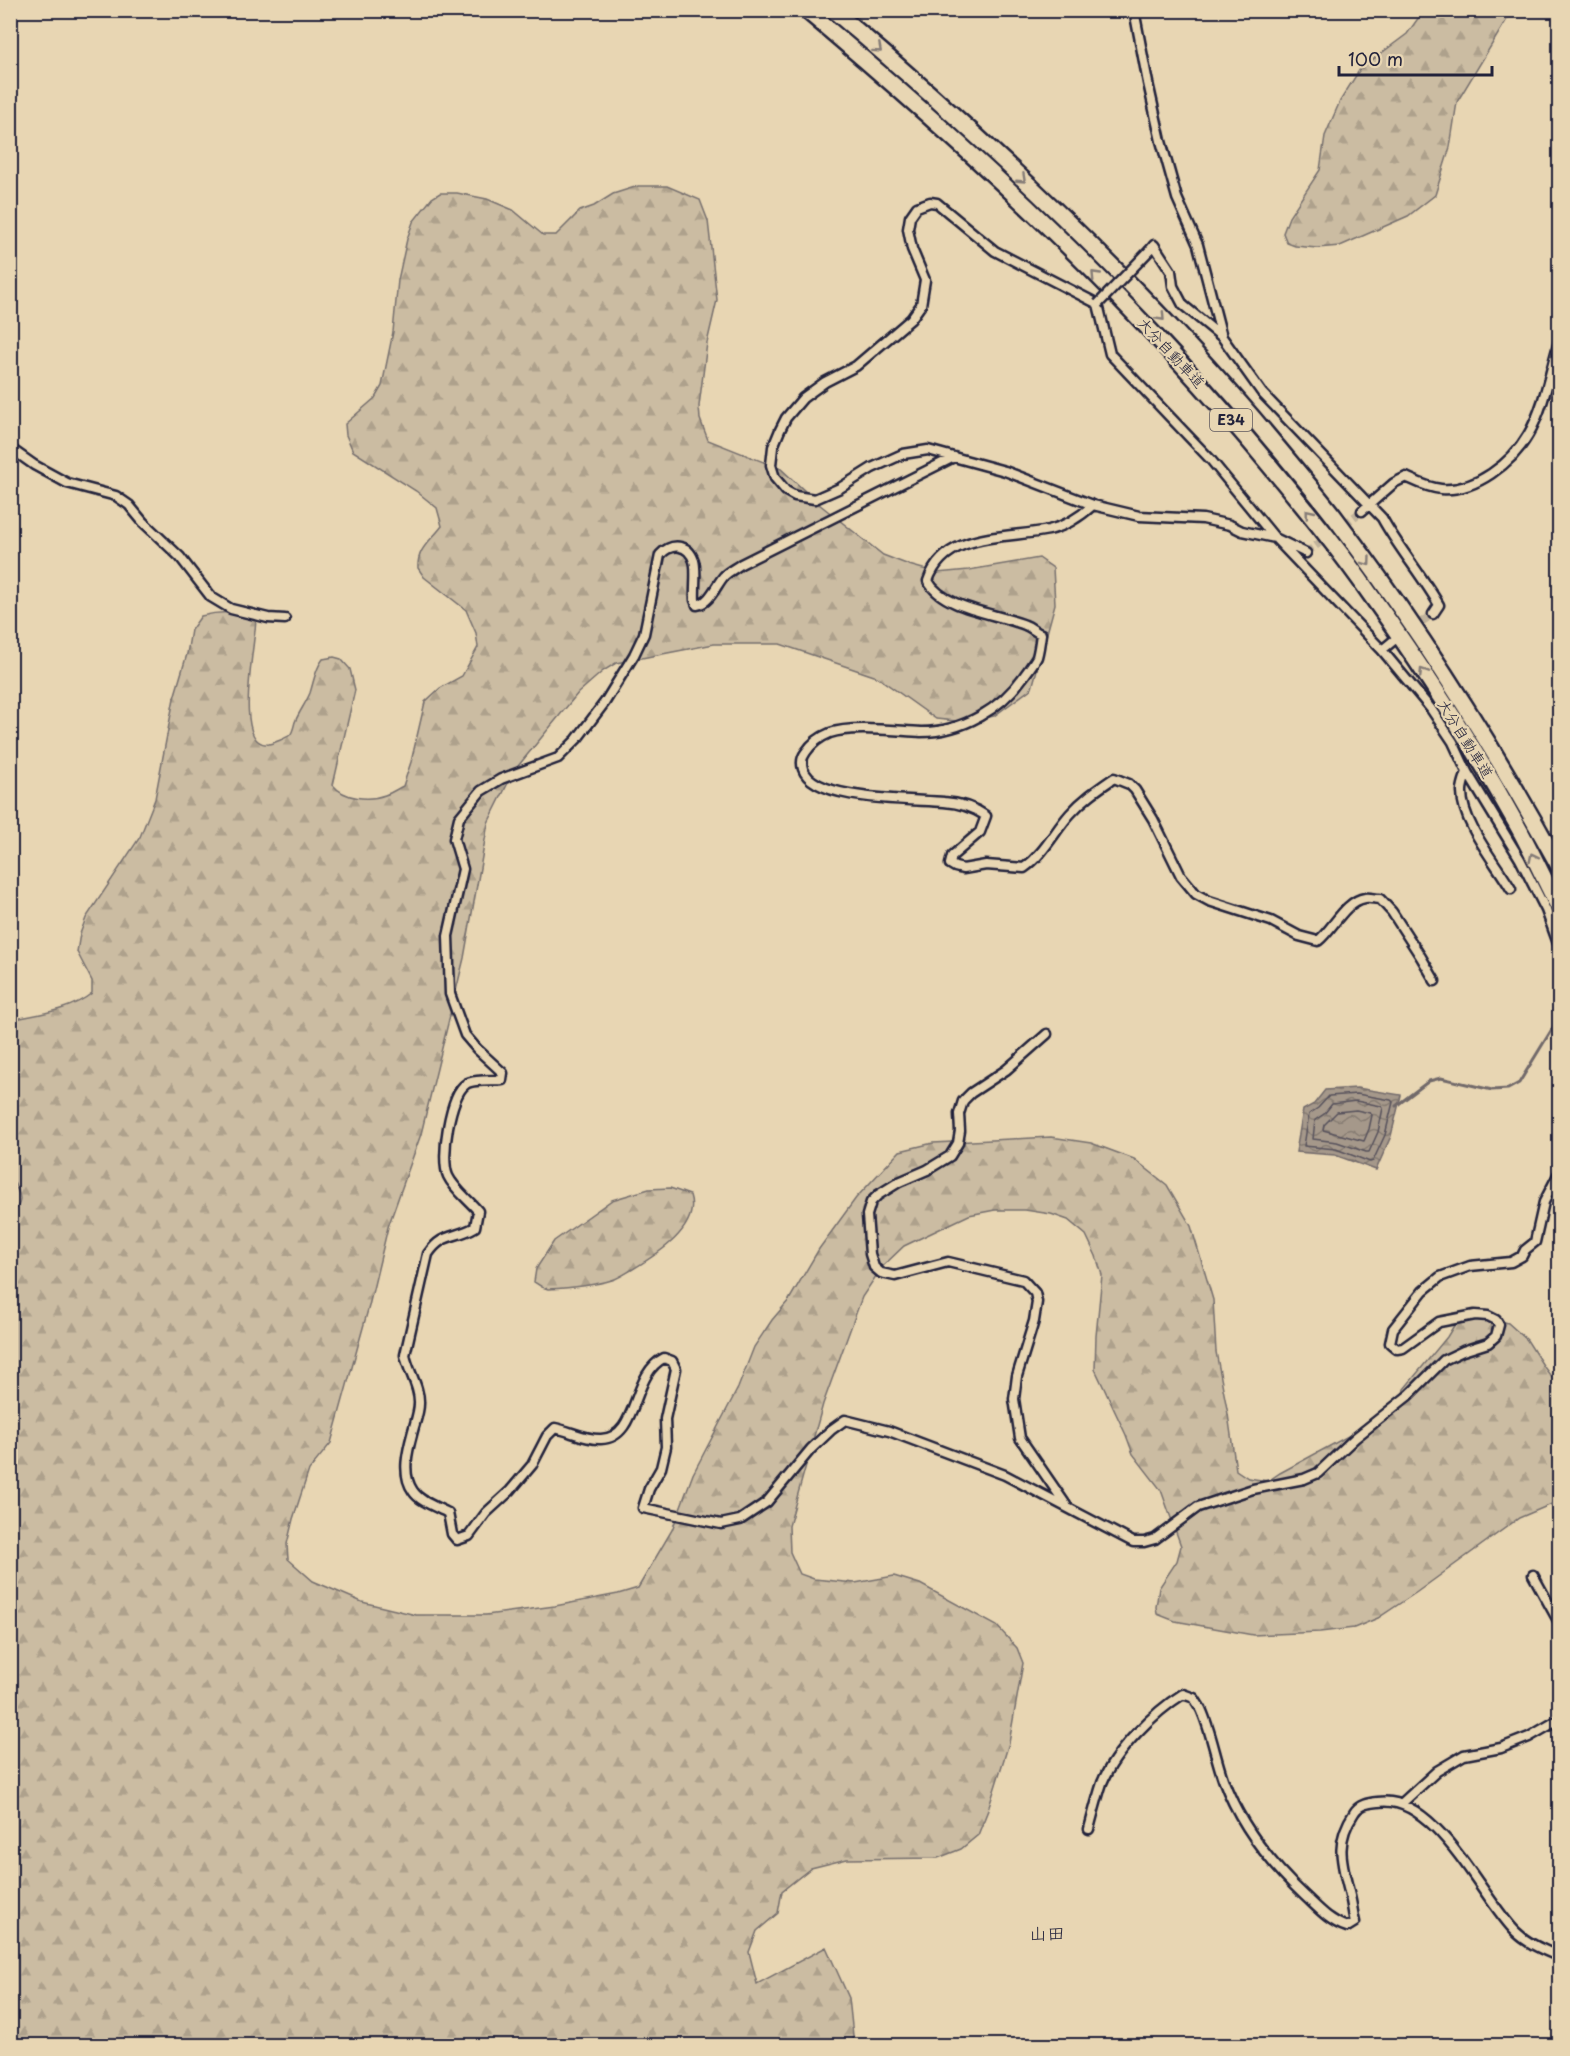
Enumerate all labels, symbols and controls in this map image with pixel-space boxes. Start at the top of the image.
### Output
scale bar [1339,39,1492,77]
one-way arrow [871,42,881,53]
text: 100 m [1348,45,1403,72]
one-way arrow [1016,172,1026,183]
one-way arrow [1091,271,1102,281]
one-way arrow [1154,310,1165,320]
street label: 大分自動車道 [1133,311,1211,393]
road number: E34 [1210,409,1252,431]
one-way arrow [1306,509,1317,520]
one-way arrow [1360,555,1371,566]
one-way arrow [1419,667,1430,678]
street label: 大分自動車道 [1433,694,1500,782]
one-way arrow [1529,853,1540,864]
district label: 山田 [1029,1919,1065,1946]

